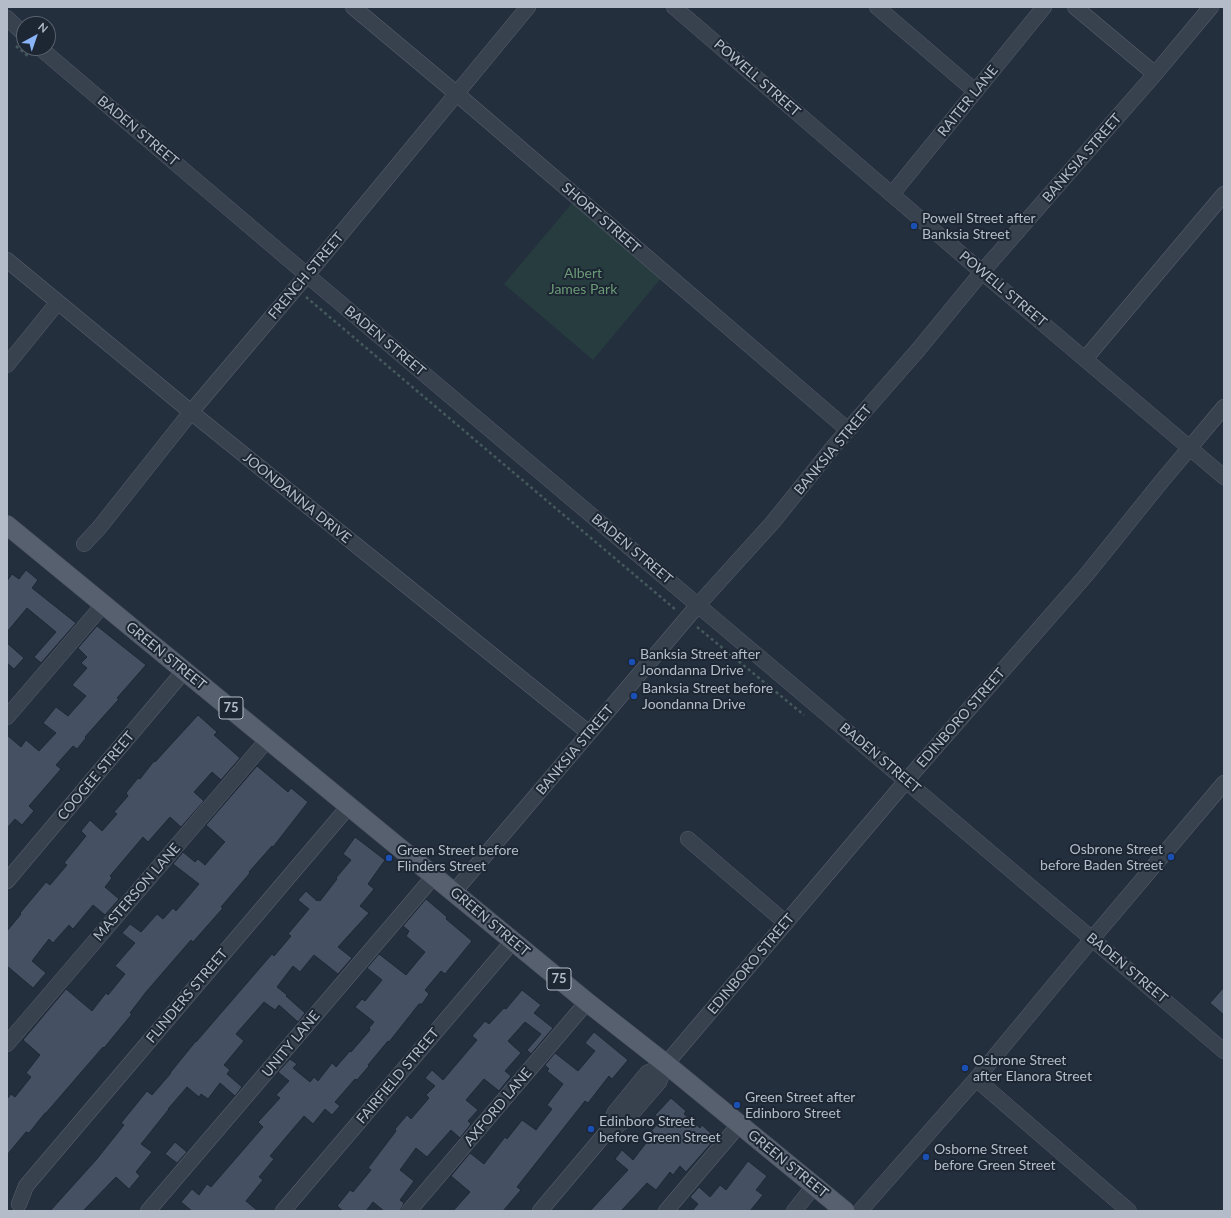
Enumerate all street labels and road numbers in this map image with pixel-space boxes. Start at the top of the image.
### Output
street label: POWELL STREET [710,36,804,120]
street label: RAITER LANE [934,62,1002,140]
street label: BADEN STREET [94,92,182,170]
street label: BANKSIA STREET [1039,110,1125,206]
street label: SHORT STREET [558,179,644,257]
street label: FRENCH STREET [265,229,347,323]
street label: POWELL STREET [956,248,1050,330]
street label: BADEN STREET [341,302,429,380]
street label: BANKSIA STREET [791,402,875,498]
street label: JOONDANNA DRIVE [240,449,354,547]
street label: BADEN STREET [588,510,676,588]
street label: GREEN STREET [122,618,210,694]
street label: EDINBORO STREET [913,665,1009,771]
road number: 75 [219,697,243,719]
street label: BANKSIA STREET [533,702,617,798]
street label: BADEN STREET [836,719,924,797]
street label: COOGEE STREET [54,728,138,824]
street label: MASTERSON LANE [90,840,184,944]
street label: GREEN STREET [447,884,533,960]
street label: EDINBORO STREET [704,910,798,1018]
street label: BADEN STREET [1083,929,1171,1007]
street label: FLINDERS STREET [143,946,231,1046]
road number: 75 [547,968,571,990]
street label: UNITY LANE [259,1008,323,1080]
street label: FAIRFIELD STREET [353,1025,443,1127]
street label: AXFORD LANE [461,1065,535,1149]
street label: GREEN STREET [744,1126,832,1202]

